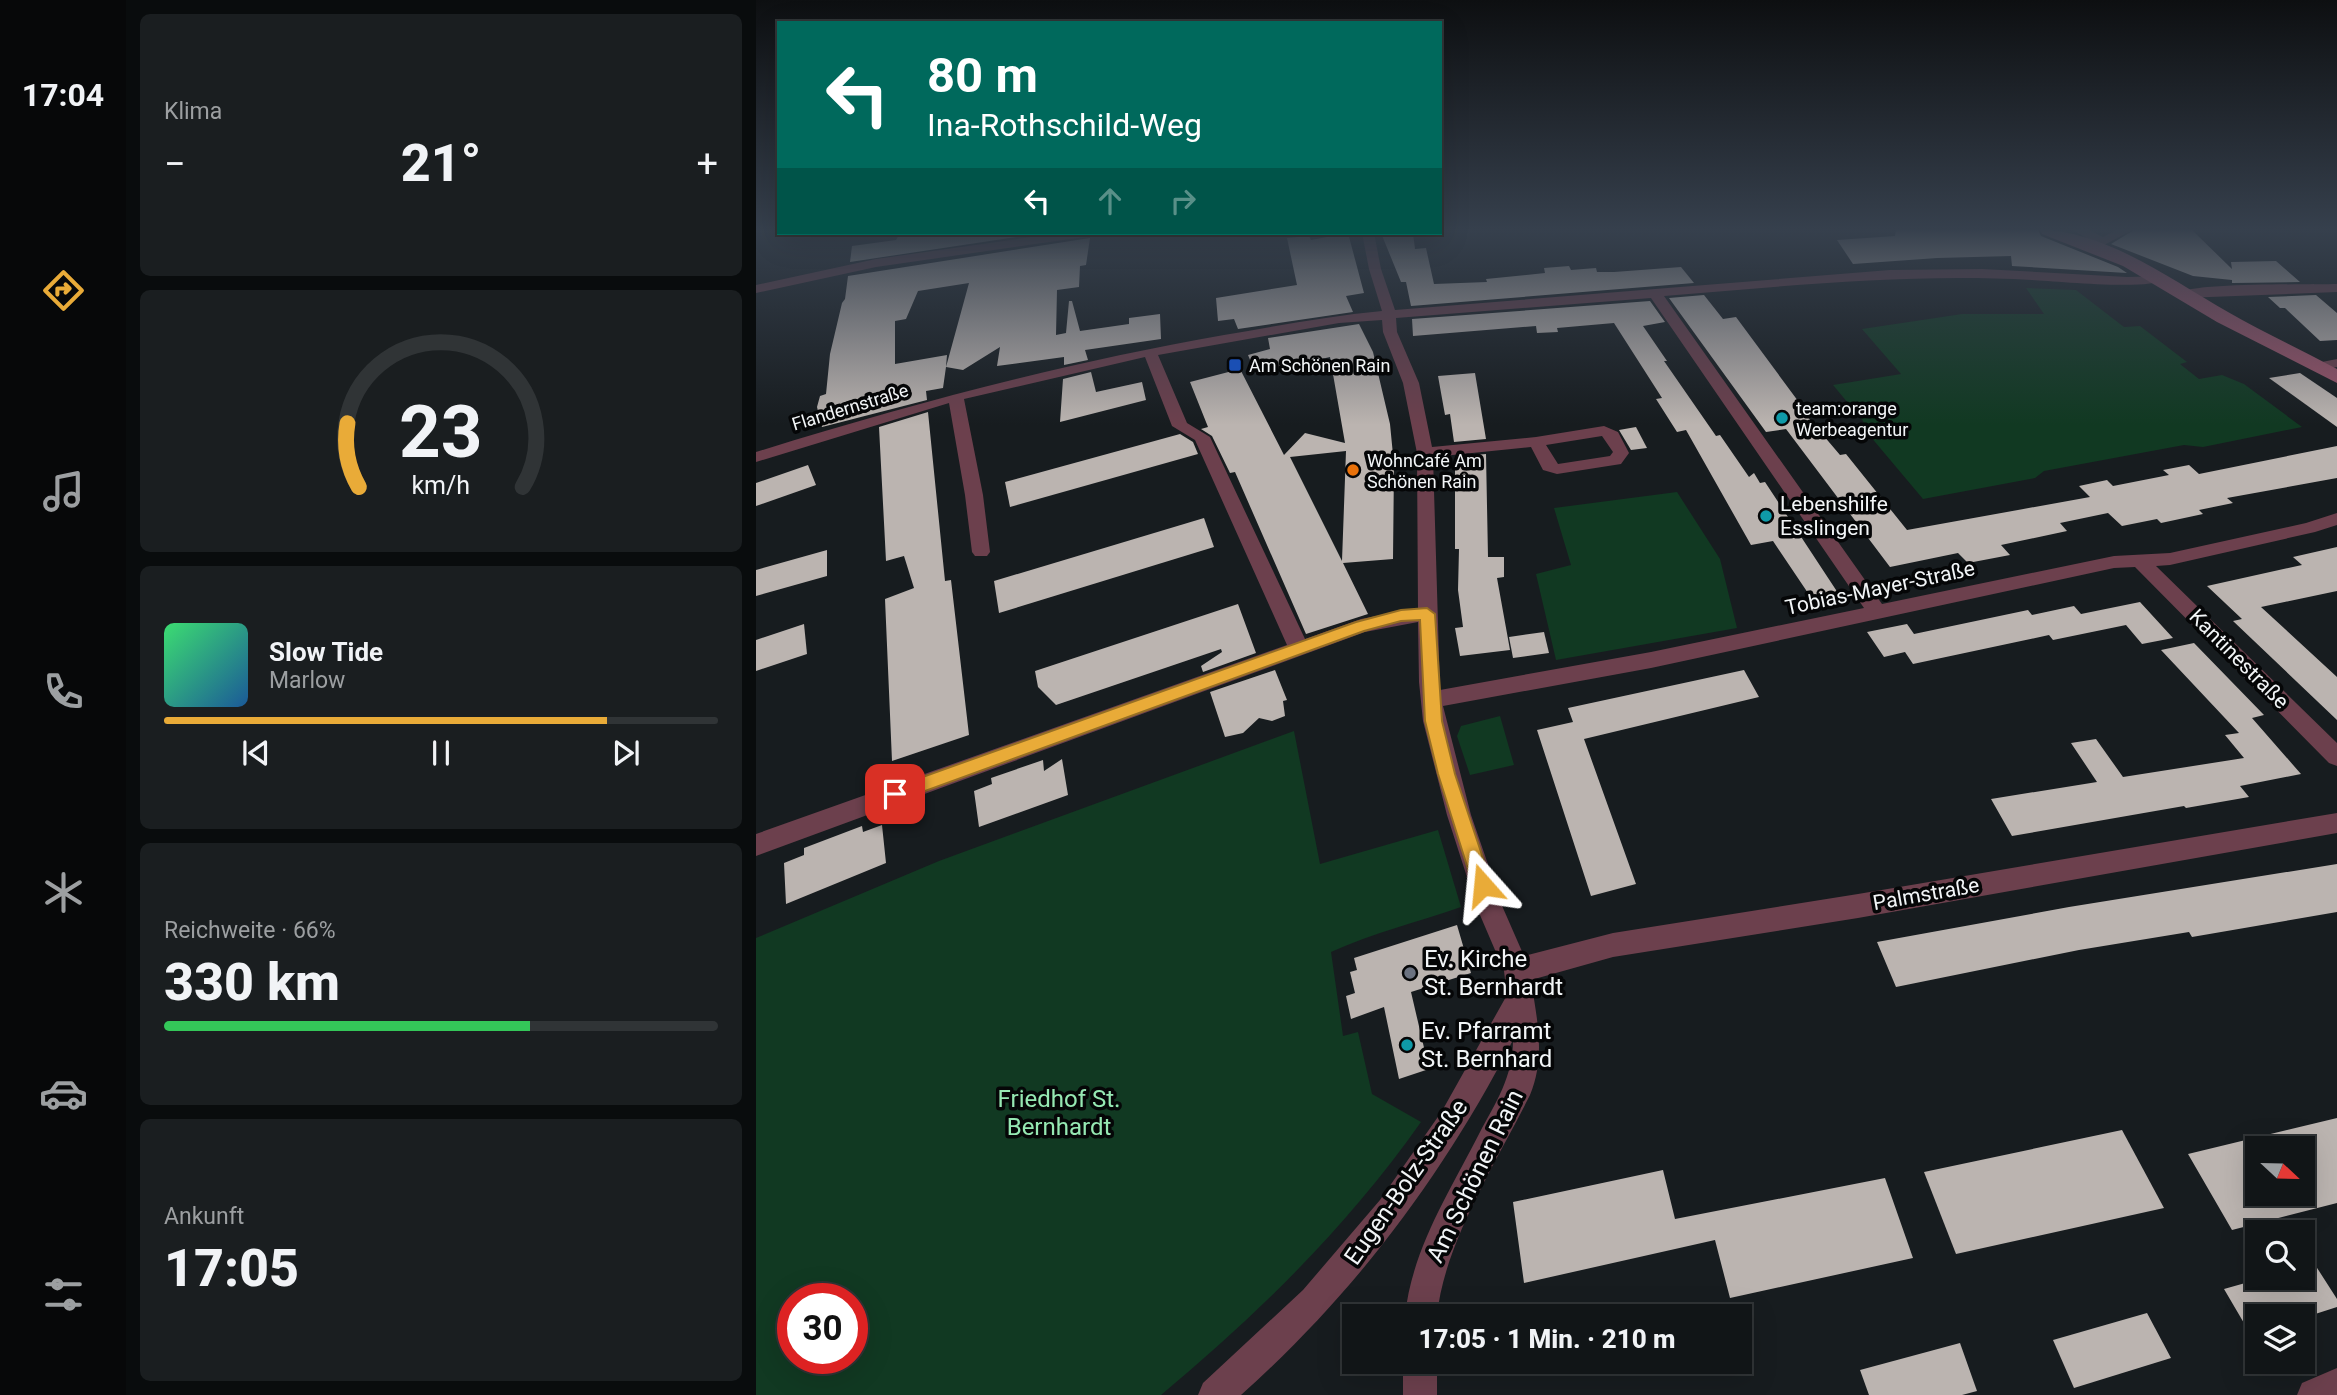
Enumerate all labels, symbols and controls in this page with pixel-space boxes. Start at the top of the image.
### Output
text: 80 m [927,47,1038,104]
icon: left [812,49,903,140]
text: 17:04 [22,76,104,114]
text: Klima [164,98,222,125]
text: Ina-Rothschild-Weg [927,106,1202,144]
text: 21° [401,133,481,194]
text: − [164,142,186,186]
text: + [696,142,718,186]
icon: left [1018,182,1056,220]
icon: ahead [1091,182,1129,220]
icon: right [1164,182,1202,220]
icon: directions [39,266,88,315]
place label: Am Schönen Rain [1249,355,1390,376]
marker: Am Schönen Rain [1227,357,1243,373]
street label: Flandernstraße [789,379,911,435]
text: 23 [399,390,483,476]
place label: team:orange Werbeagentur [1796,398,1908,440]
marker: team:orange Werbeagentur [1774,410,1790,426]
place label: WohnCafé Am Schönen Rain [1367,450,1482,492]
marker: WohnCafé Am Schönen Rain [1345,462,1361,478]
icon: music [39,467,88,516]
text: km/h [412,471,470,500]
place label: Lebenshilfe Esslingen [1780,492,1888,540]
marker: Lebenshilfe Esslingen [1758,508,1774,524]
street label: Tobias-Mayer-Straße [1783,556,1977,620]
street label: Kantinestraße [2184,604,2294,714]
text: Slow Tide [269,637,383,667]
icon: phone [39,667,88,716]
text: Marlow [269,667,345,694]
icon: previous [237,734,275,772]
icon: pause [422,734,460,772]
icon: next [607,734,645,772]
pin [865,764,925,824]
icon: arrive [876,775,914,813]
position arrow [1446,848,1520,922]
icon: climate [39,868,88,917]
street label: Palmstraße [1871,873,1981,915]
text: Reichweite · 66% [164,917,336,944]
place label: Ev. Kirche St. Bernhardt [1424,945,1563,1001]
text: 330 km [164,952,340,1013]
marker: Ev. Kirche St. Bernhardt [1402,965,1418,981]
place label: Ev. Pfarramt St. Bernhard [1421,1017,1552,1073]
marker: Ev. Pfarramt St. Bernhard [1399,1037,1415,1053]
icon: car [39,1069,88,1118]
park label: Friedhof St. Bernhardt [998,1085,1120,1141]
street label: Am Schönen Rain [1421,1085,1529,1267]
street label: Eugen-Bolz-Straße [1338,1094,1474,1270]
north arrow [2245,1136,2315,1206]
map controls [2245,1136,2315,1374]
text: Ankunft [164,1203,244,1230]
button: search [2245,1220,2315,1290]
text: 17:05 [164,1238,299,1299]
icon: filters [39,1270,88,1319]
speed limit sign: 30 [777,1283,868,1374]
button: layers [2245,1304,2315,1374]
text: 17:05 · 1 Min. · 210 m [1418,1324,1676,1354]

